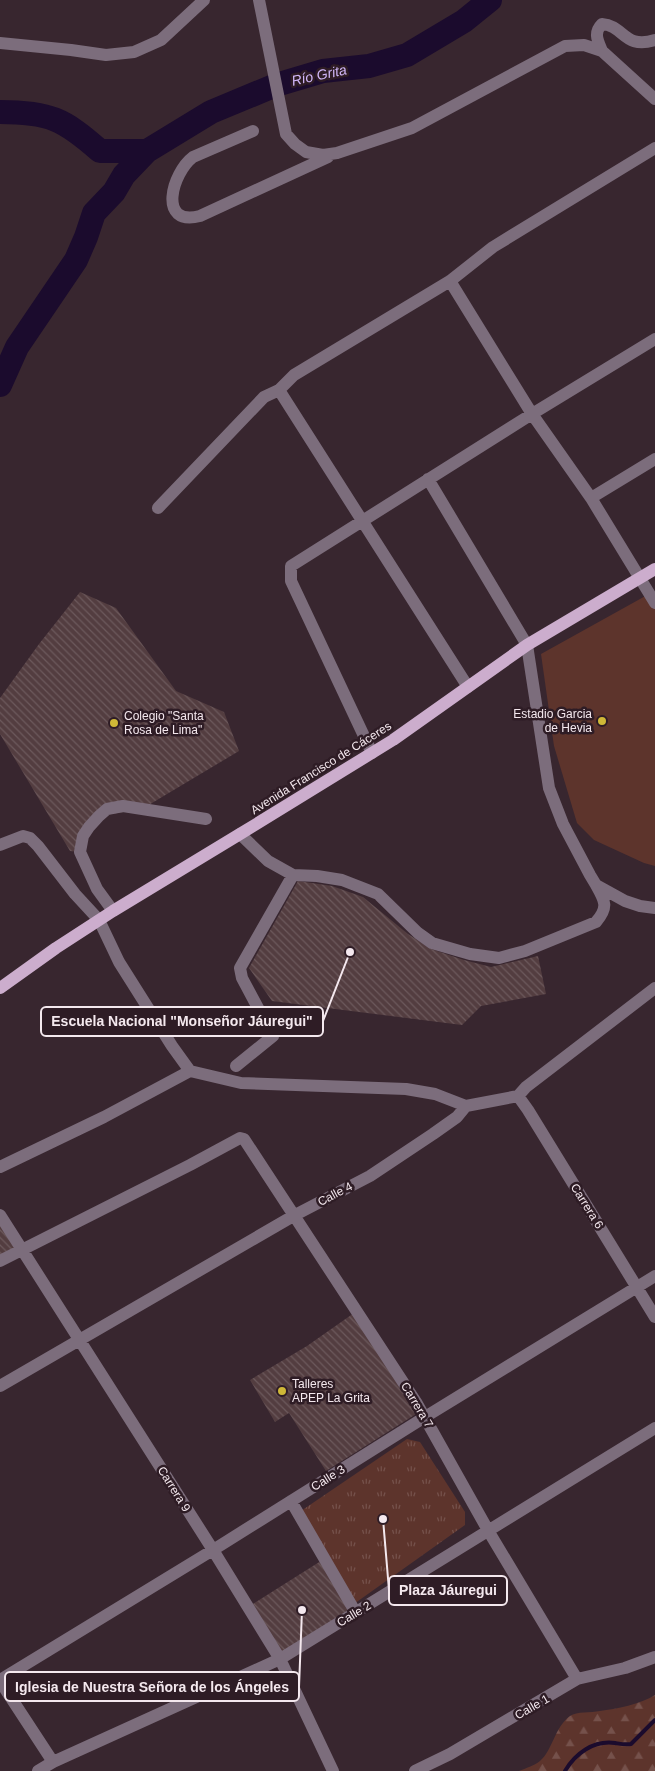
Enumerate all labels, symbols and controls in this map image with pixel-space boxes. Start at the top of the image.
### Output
water label: Río Grita [290,61,348,89]
place label: Estadio Garcia de Hevia [513,707,592,735]
place label: Colegio "Santa Rosa de Lima" [124,709,204,737]
marker: Estadio Garcia de Hevia [596,715,608,727]
marker: Colegio "Santa Rosa de Lima" [108,717,120,729]
street label: Avenida Francisco de Cáceres [248,719,394,817]
callout: Escuela Nacional "Monseñor Jáuregui" [41,1007,323,1036]
text: Escuela Nacional "Monseñor Jáuregui" [51,1013,313,1029]
street label: Calle 4 [315,1179,355,1209]
street label: Carrera 6 [568,1181,607,1231]
place label: Talleres APEP La Grita [292,1377,370,1405]
street label: Carrera 7 [398,1380,436,1431]
marker: Talleres APEP La Grita [276,1385,288,1397]
street label: Calle 3 [308,1462,348,1494]
street label: Carrera 9 [155,1464,194,1514]
callout: Plaza Jáuregui [389,1576,507,1605]
text: Plaza Jáuregui [399,1582,497,1598]
street label: Calle 2 [334,1598,374,1630]
callout: Iglesia de Nuestra Señora de los Ángeles [5,1672,299,1701]
text: Iglesia de Nuestra Señora de los Ángeles [15,1679,289,1695]
street label: Calle 1 [512,1691,552,1722]

